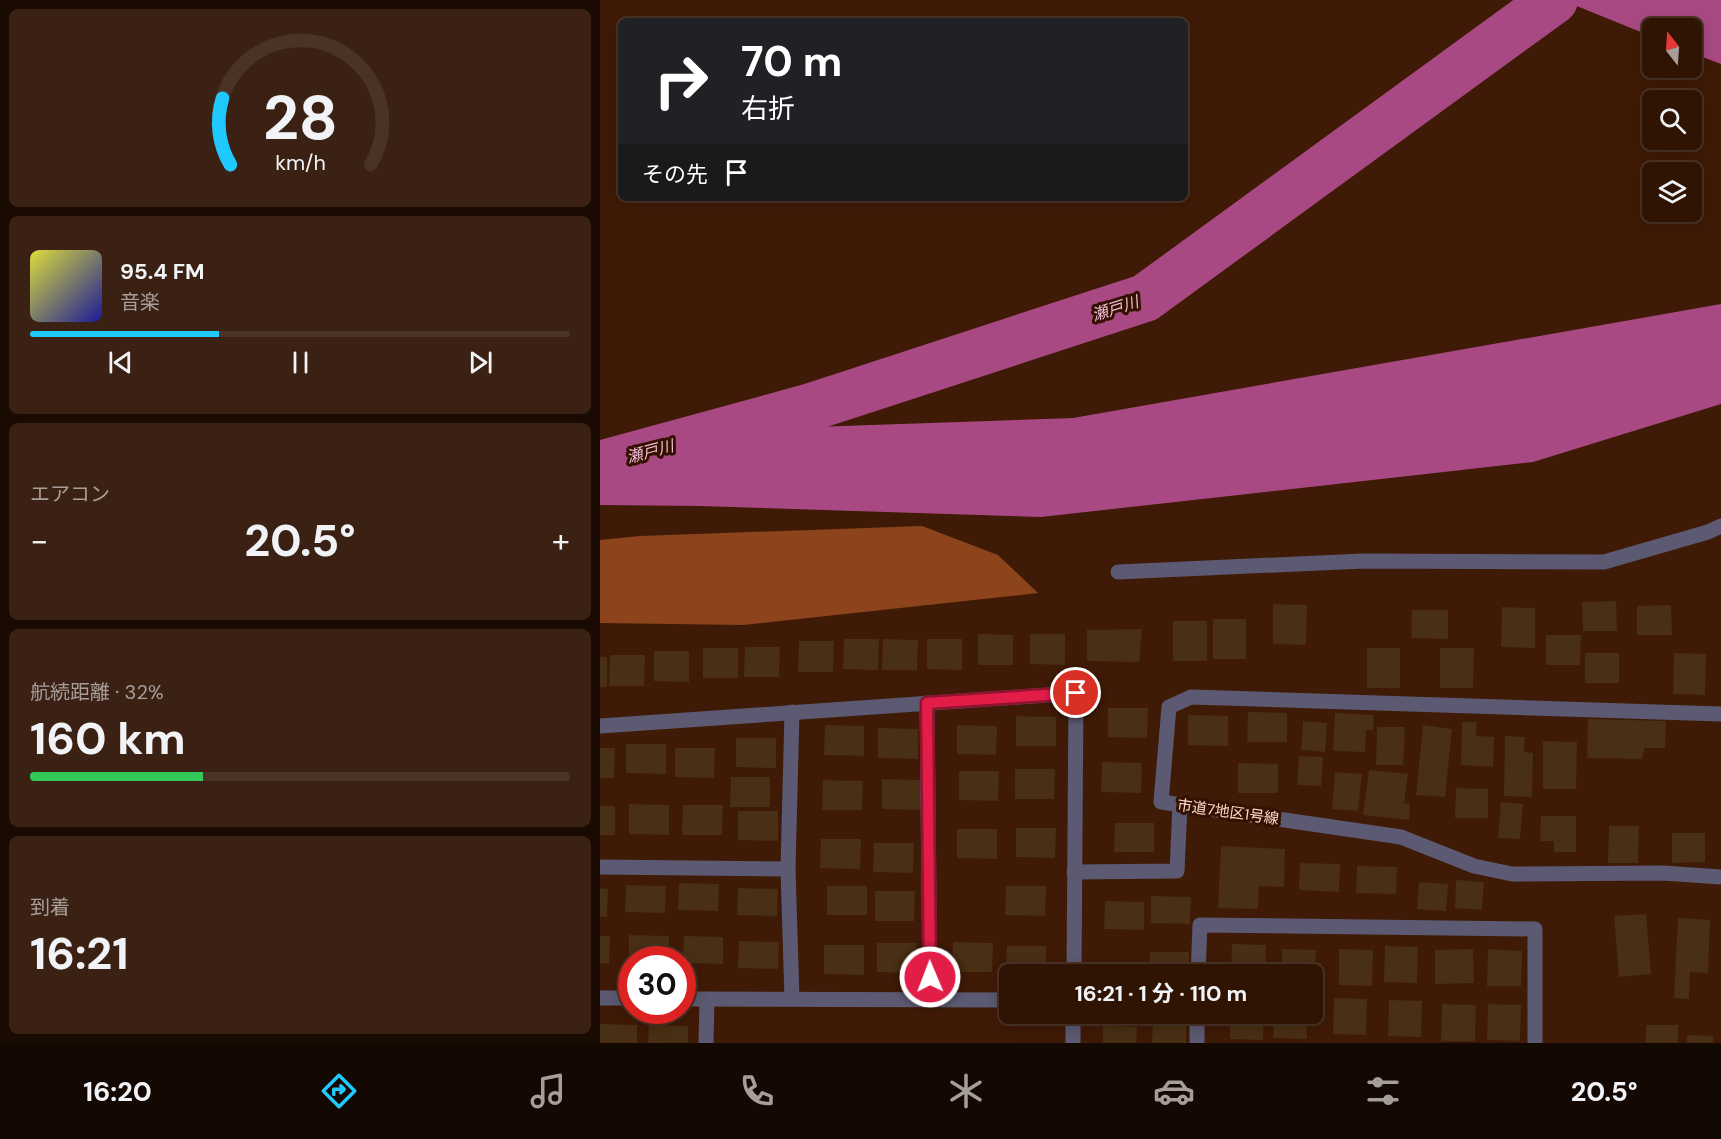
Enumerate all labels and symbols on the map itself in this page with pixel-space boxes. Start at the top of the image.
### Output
north arrow [1642,18,1702,78]
water label: 瀬戸川 [1089,290,1143,326]
water label: 瀬戸川 [624,435,678,468]
pin [1050,667,1101,718]
street label: 市道7地区1号線 [1176,795,1280,829]
position arrow [898,945,962,1009]
speed limit sign: 30 [618,946,696,1024]

